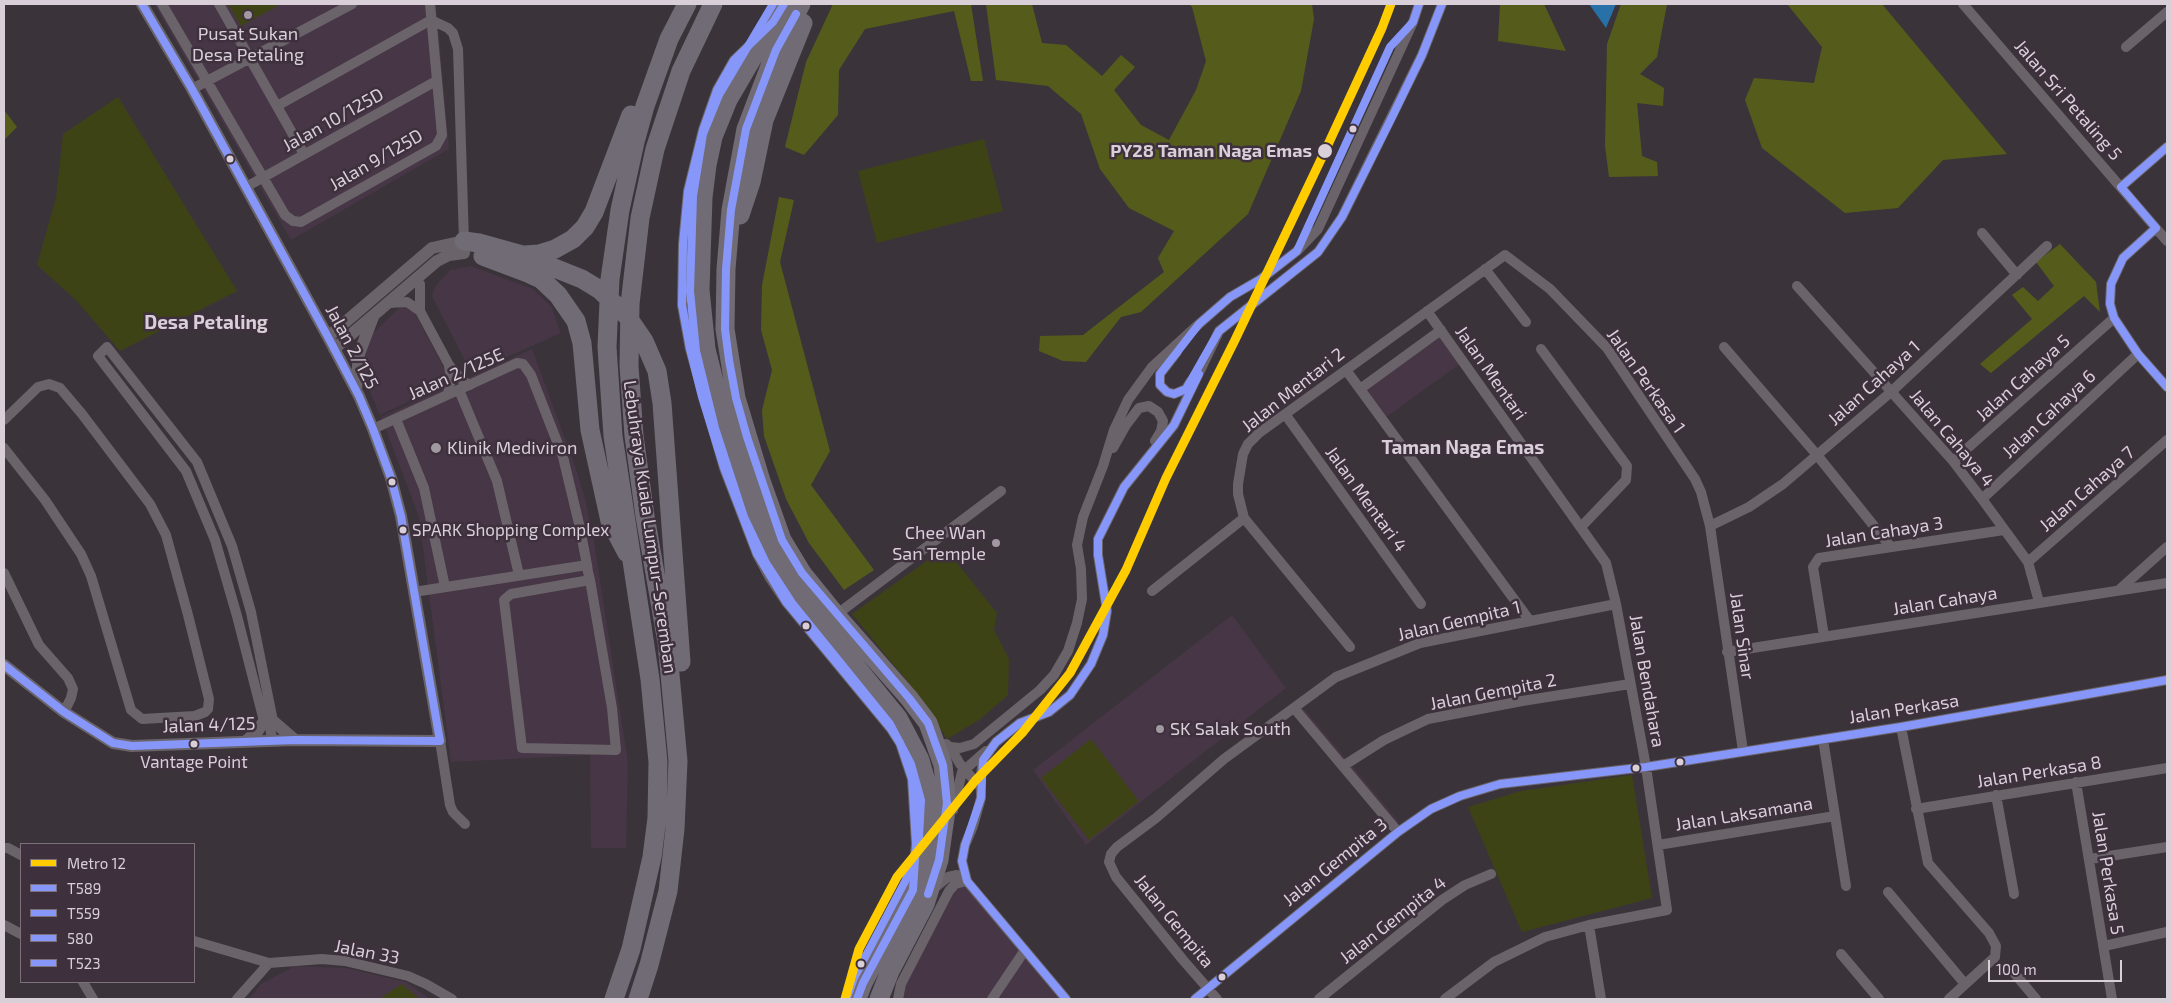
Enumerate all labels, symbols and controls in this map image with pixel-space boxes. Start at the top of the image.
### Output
marker: Pusat Sukan Desa Petaling [242,9,254,21]
place label: Pusat Sukan Desa Petaling [192,23,304,66]
street label: Jalan Sri Petaling 5 [2010,35,2126,165]
street label: Jalan 10/125D [279,83,387,157]
unlabelled marker [1348,124,1358,134]
street label: Jalan 9/125D [325,125,427,195]
place label: PY28 Taman Naga Emas [1110,140,1312,162]
marker: PY28 Taman Naga Emas [1316,142,1334,160]
unlabelled marker [225,154,235,164]
street label: Jalan 2/125 [321,301,383,393]
district label: Desa Petaling [144,312,268,334]
street label: Jalan Mentari [1451,322,1531,424]
street label: Jalan Perkasa 1 [1602,325,1690,437]
street label: Jalan Cahaya 5 [1971,330,2075,426]
street label: Jalan Cahaya 1 [1823,336,1925,430]
street label: Jalan 2/125E [405,343,507,405]
street label: Jalan Mentari 2 [1237,343,1349,437]
street label: Jalan Cahaya 6 [1998,365,2100,463]
street label: Lebuhraya Kuala Lumpur–Seremban [619,379,681,675]
street label: Jalan Cahaya 4 [1905,385,1999,491]
place label: Klinik Mediviron [447,437,577,459]
district label: Taman Naga Emas [1382,437,1544,459]
marker: Klinik Mediviron [429,441,443,455]
street label: Jalan Mentari 4 [1320,442,1412,556]
street label: Jalan Cahaya 7 [2035,442,2139,536]
unlabelled marker [387,477,397,487]
street label: Jalan Cahaya 3 [1823,512,1945,552]
place label: SPARK Shopping Complex [412,520,609,540]
place label: Chee Wan San Temple [892,522,986,564]
marker: SPARK Shopping Complex [398,525,408,535]
marker: Chee Wan San Temple [990,537,1002,549]
street label: Jalan Cahaya [1891,582,1999,620]
street label: Jalan Sinar [1725,591,1759,681]
street label: Jalan Gempita 1 [1396,596,1522,646]
street label: Jalan Bendahara [1625,613,1669,749]
unlabelled marker [801,621,811,631]
street label: Jalan Gempita 2 [1428,669,1558,715]
street label: Jalan Perkasa [1847,690,1961,728]
street label: Jalan 4/125 [162,713,256,737]
place label: SK Salak South [1170,718,1291,740]
marker: SK Salak South [1154,723,1166,735]
marker: Vantage Point [189,739,199,749]
street label: Jalan Perkasa 8 [1975,751,2103,793]
place label: Vantage Point [140,752,248,772]
unlabelled marker [1675,757,1685,767]
unlabelled marker [1631,763,1641,773]
street label: Jalan Laksamana [1674,792,1814,836]
street label: Jalan Perkasa 5 [2088,810,2128,936]
street label: Jalan Gempita 3 [1278,813,1392,911]
legend [20,843,195,983]
text: Metro 12 [67,854,126,872]
street label: Jalan Gempita [1130,870,1218,972]
street label: Jalan Gempita 4 [1335,872,1451,968]
text: T589 [67,879,101,897]
text: T559 [67,904,100,922]
text: 580 [67,929,93,947]
street label: Jalan 33 [333,935,401,969]
scale bar [1991,950,2125,982]
text: T523 [67,954,101,972]
unlabelled marker [856,959,866,969]
text: 100 m [1996,960,2037,978]
unlabelled marker [1217,972,1227,982]

